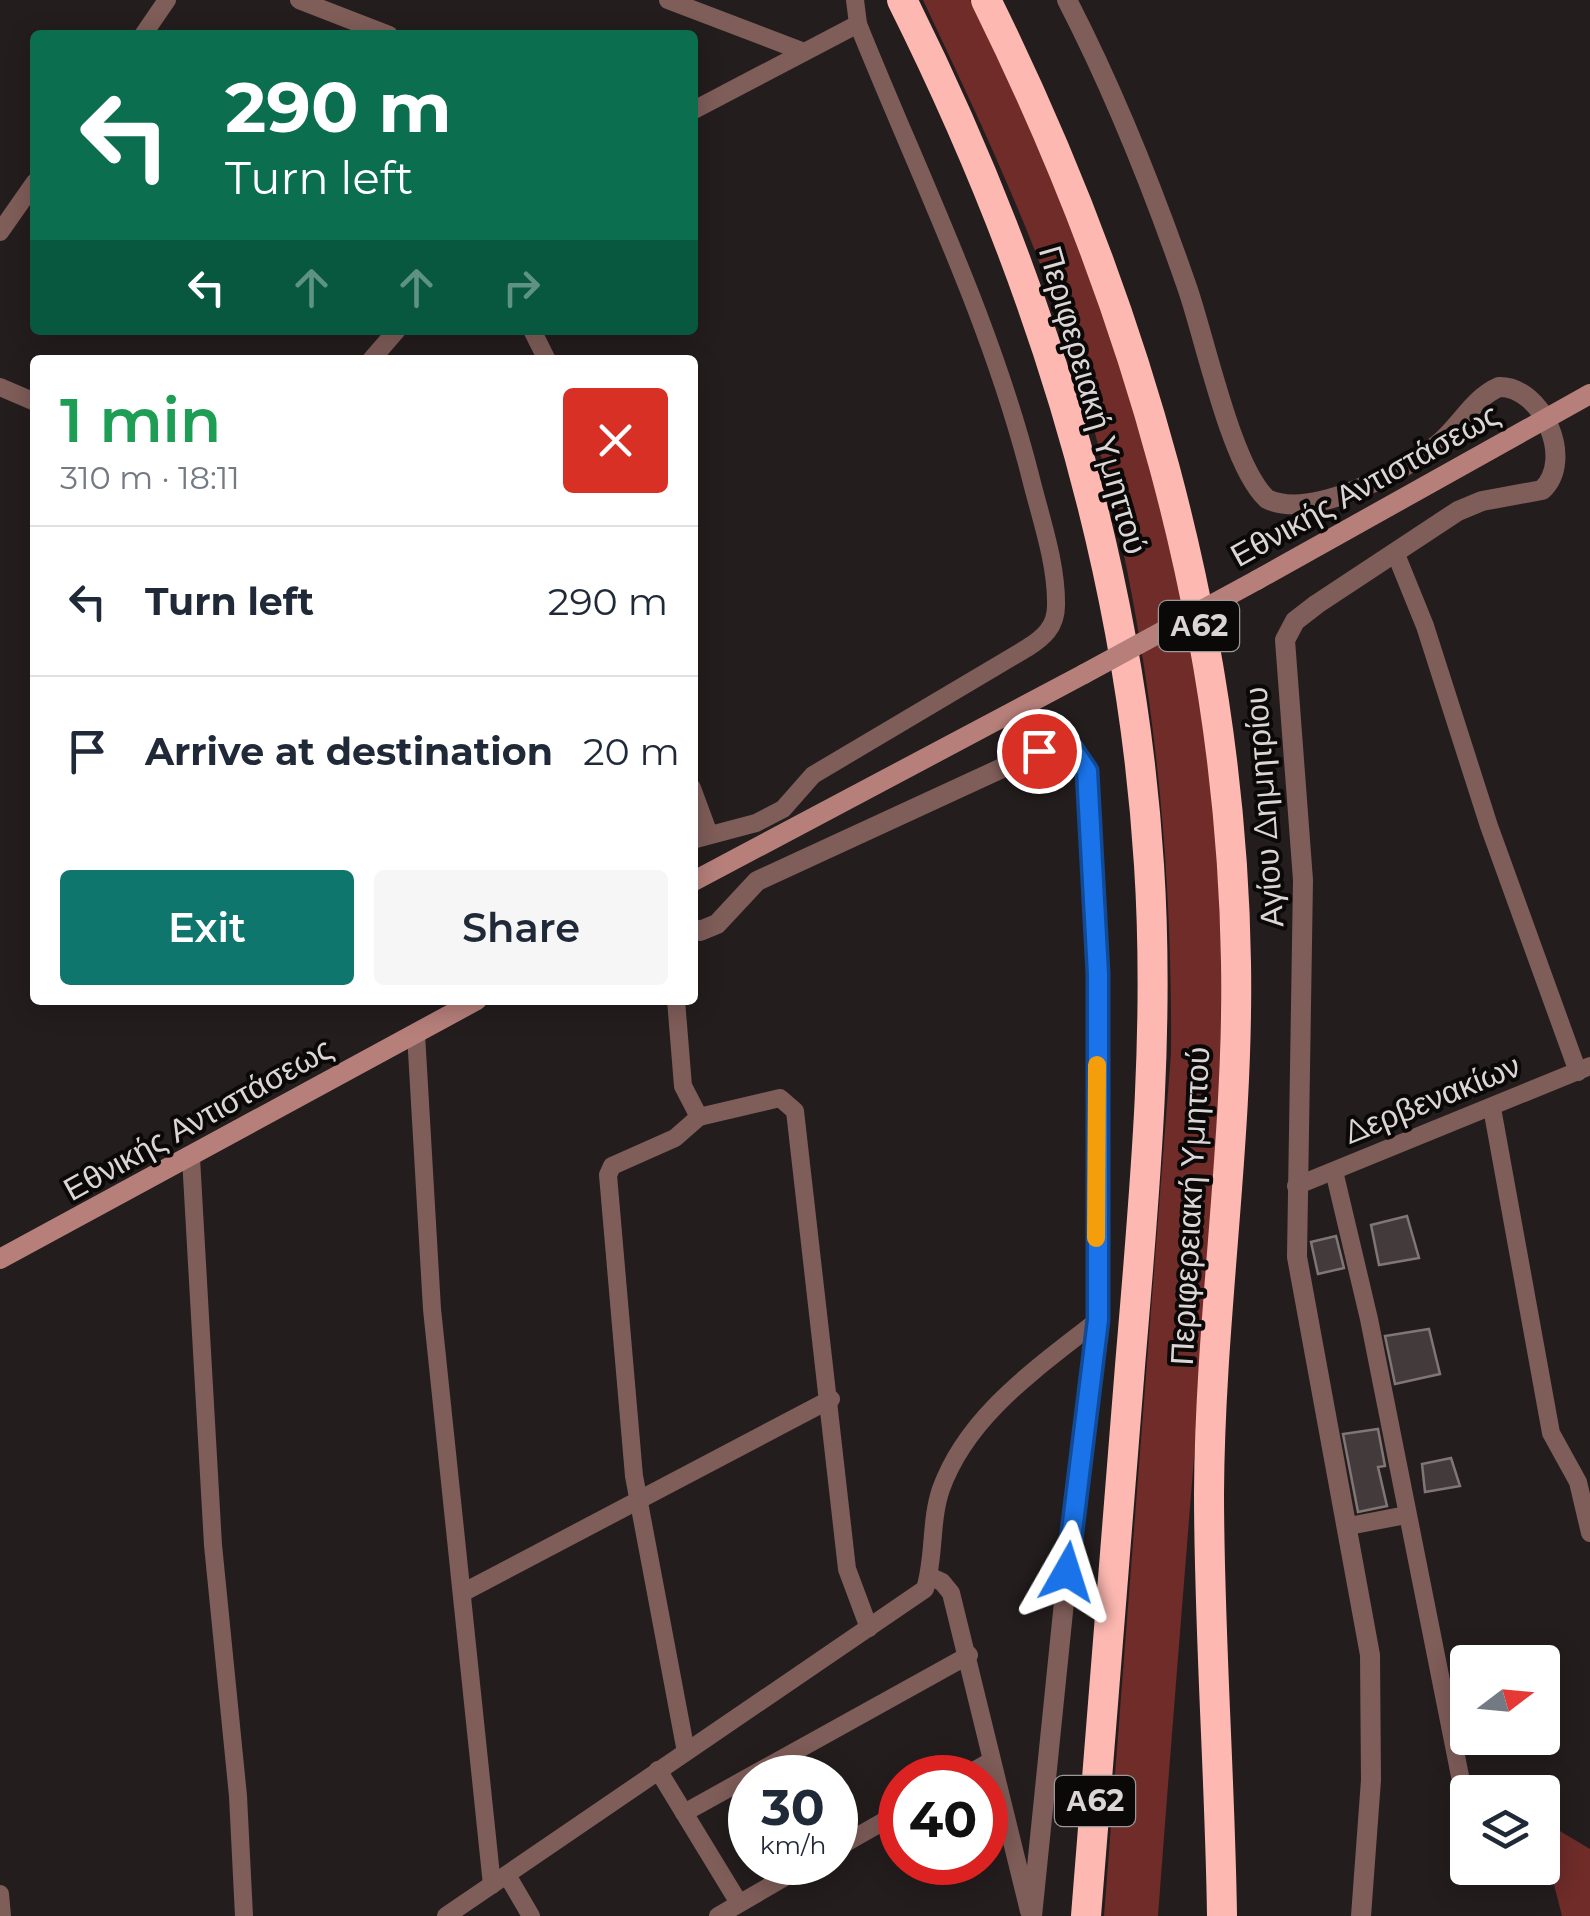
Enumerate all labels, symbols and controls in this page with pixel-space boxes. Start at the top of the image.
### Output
text: 290 m [225,64,452,150]
icon: left [60,70,190,200]
text: Turn left [225,150,413,205]
street label: Περιφερειακή Υμηττού [1031,241,1156,559]
icon: left [179,260,234,315]
icon: ahead [284,260,339,315]
icon: ahead [389,260,444,315]
icon: right [494,260,549,315]
text: 1 min [60,384,221,457]
button: close [563,388,668,493]
street label: Εθνικής Αντιστάσεως [1224,394,1506,575]
text: 310 m · 18:11 [60,458,240,497]
icon: left [60,574,115,629]
text: Turn left [145,578,314,625]
text: 290 m [548,578,668,625]
road number: Α62 [1159,601,1239,651]
street label: Αγίου Δημητρίου [1236,685,1291,929]
pin [997,709,1082,794]
icon: arrive [60,724,115,779]
icon: arrive [1012,724,1067,779]
text: Arrive at destination [145,728,553,775]
text: 20 m [583,728,680,775]
button: Exit [60,870,354,985]
button: Share [374,870,668,985]
street label: Εθνικής Αντιστάσεως [57,1028,339,1209]
street label: Δερβενακίων [1338,1045,1526,1152]
street label: Περιφερειακή Υμηττού [1162,1046,1217,1366]
position arrow [1015,1520,1119,1624]
north arrow [1450,1645,1560,1755]
map controls [1450,1645,1560,1885]
speed limit sign: 40 [878,1755,1008,1885]
button: layers [1450,1775,1560,1885]
road number: Α62 [1055,1776,1135,1826]
text: 30 [761,1777,825,1838]
text: km/h [760,1830,826,1860]

